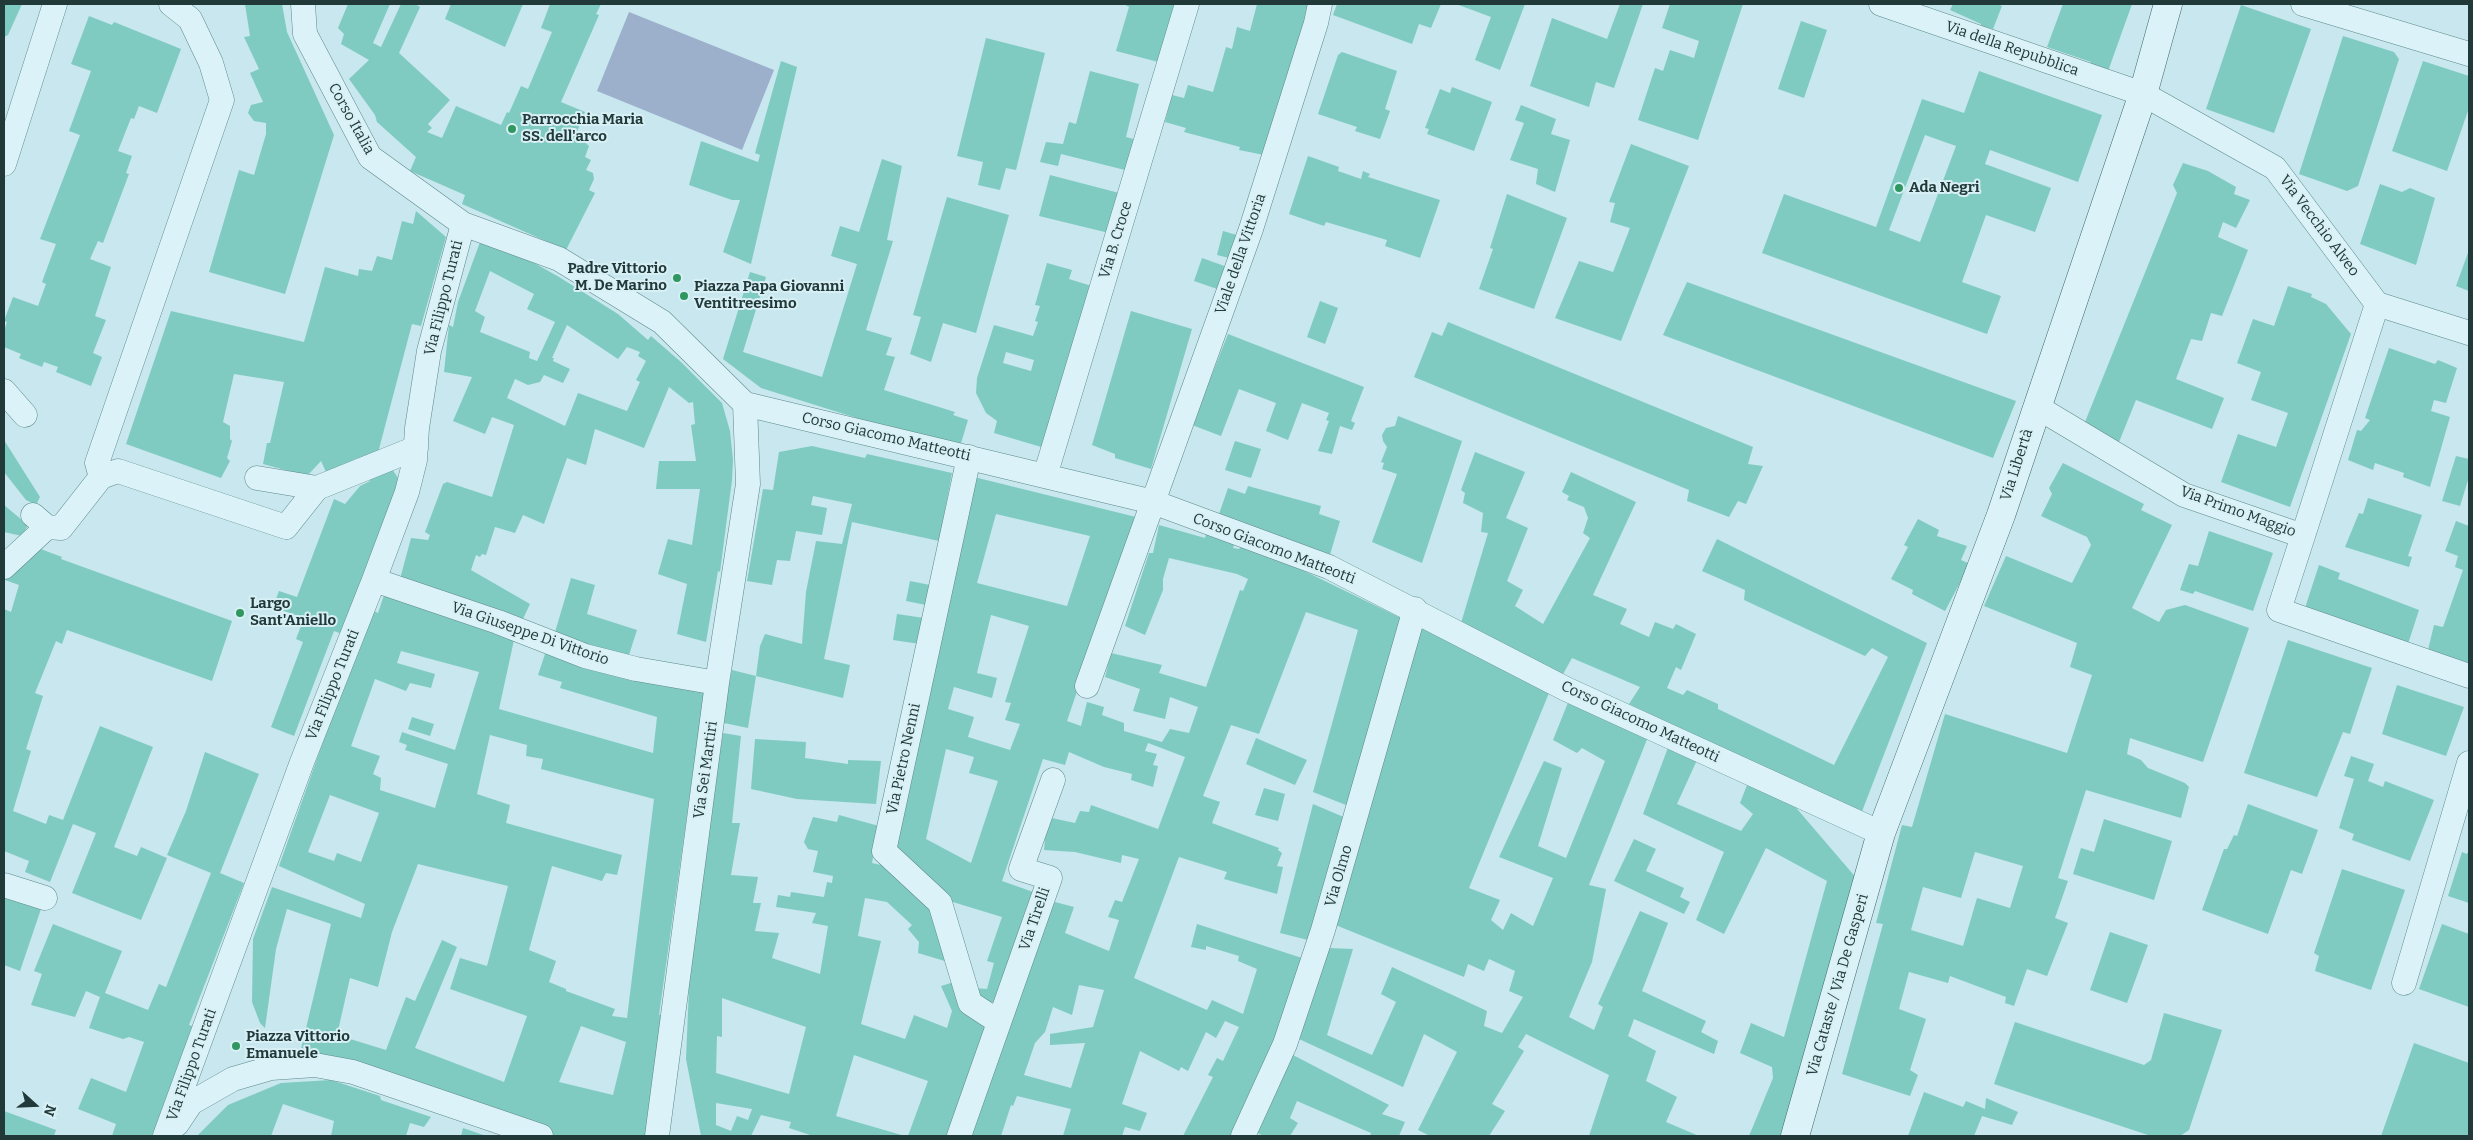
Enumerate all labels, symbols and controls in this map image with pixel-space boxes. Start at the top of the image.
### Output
street label: Via della Repubblica [1943,18,2081,80]
street label: Corso Italia [324,80,378,158]
place label: Parrocchia Maria SS. dell'arco [522,111,643,146]
marker: Parrocchia Maria SS. dell'arco [506,123,518,135]
street label: Via Vecchio Alveo [2275,172,2363,280]
place label: Ada Negri [1909,179,1979,197]
marker: Ada Negri [1893,182,1905,194]
street label: Viale della Vittoria [1212,191,1270,317]
street label: Via B. Croce [1096,199,1136,281]
street label: Via Filippo Turati [421,238,467,358]
place label: Padre Vittorio M. De Marino [567,260,667,295]
marker: Padre Vittorio M. De Marino [671,272,683,284]
place label: Piazza Papa Giovanni Ventitreesimo [694,278,844,313]
marker: Piazza Papa Giovanni Ventitreesimo [678,290,690,302]
street label: Corso Giacomo Matteotti [800,409,972,465]
street label: Via Libertà [1997,427,2037,503]
street label: Via Primo Maggio [2178,483,2298,541]
street label: Corso Giacomo Matteotti [1190,510,1358,588]
place label: Largo Sant'Aniello [250,595,336,630]
street label: Via Giuseppe Di Vittorio [449,599,611,669]
marker: Largo Sant'Aniello [234,607,246,619]
street label: Via Filippo Turati [303,627,363,743]
street label: Corso Giacomo Matteotti [1558,677,1722,767]
street label: Via Pietro Nenni [883,702,925,816]
street label: Via Sei Martiri [690,720,722,820]
street label: Via Olmo [1322,843,1356,909]
street label: Via Tirelli [1016,885,1054,953]
street label: Via Cataste / Via De Gasperi [1803,892,1873,1078]
street label: Via Filippo Turati [163,1006,221,1124]
place label: Piazza Vittorio Emanuele [246,1028,350,1063]
marker: Piazza Vittorio Emanuele [230,1040,242,1052]
north arrow [10,1080,60,1130]
text: N [40,1102,59,1118]

